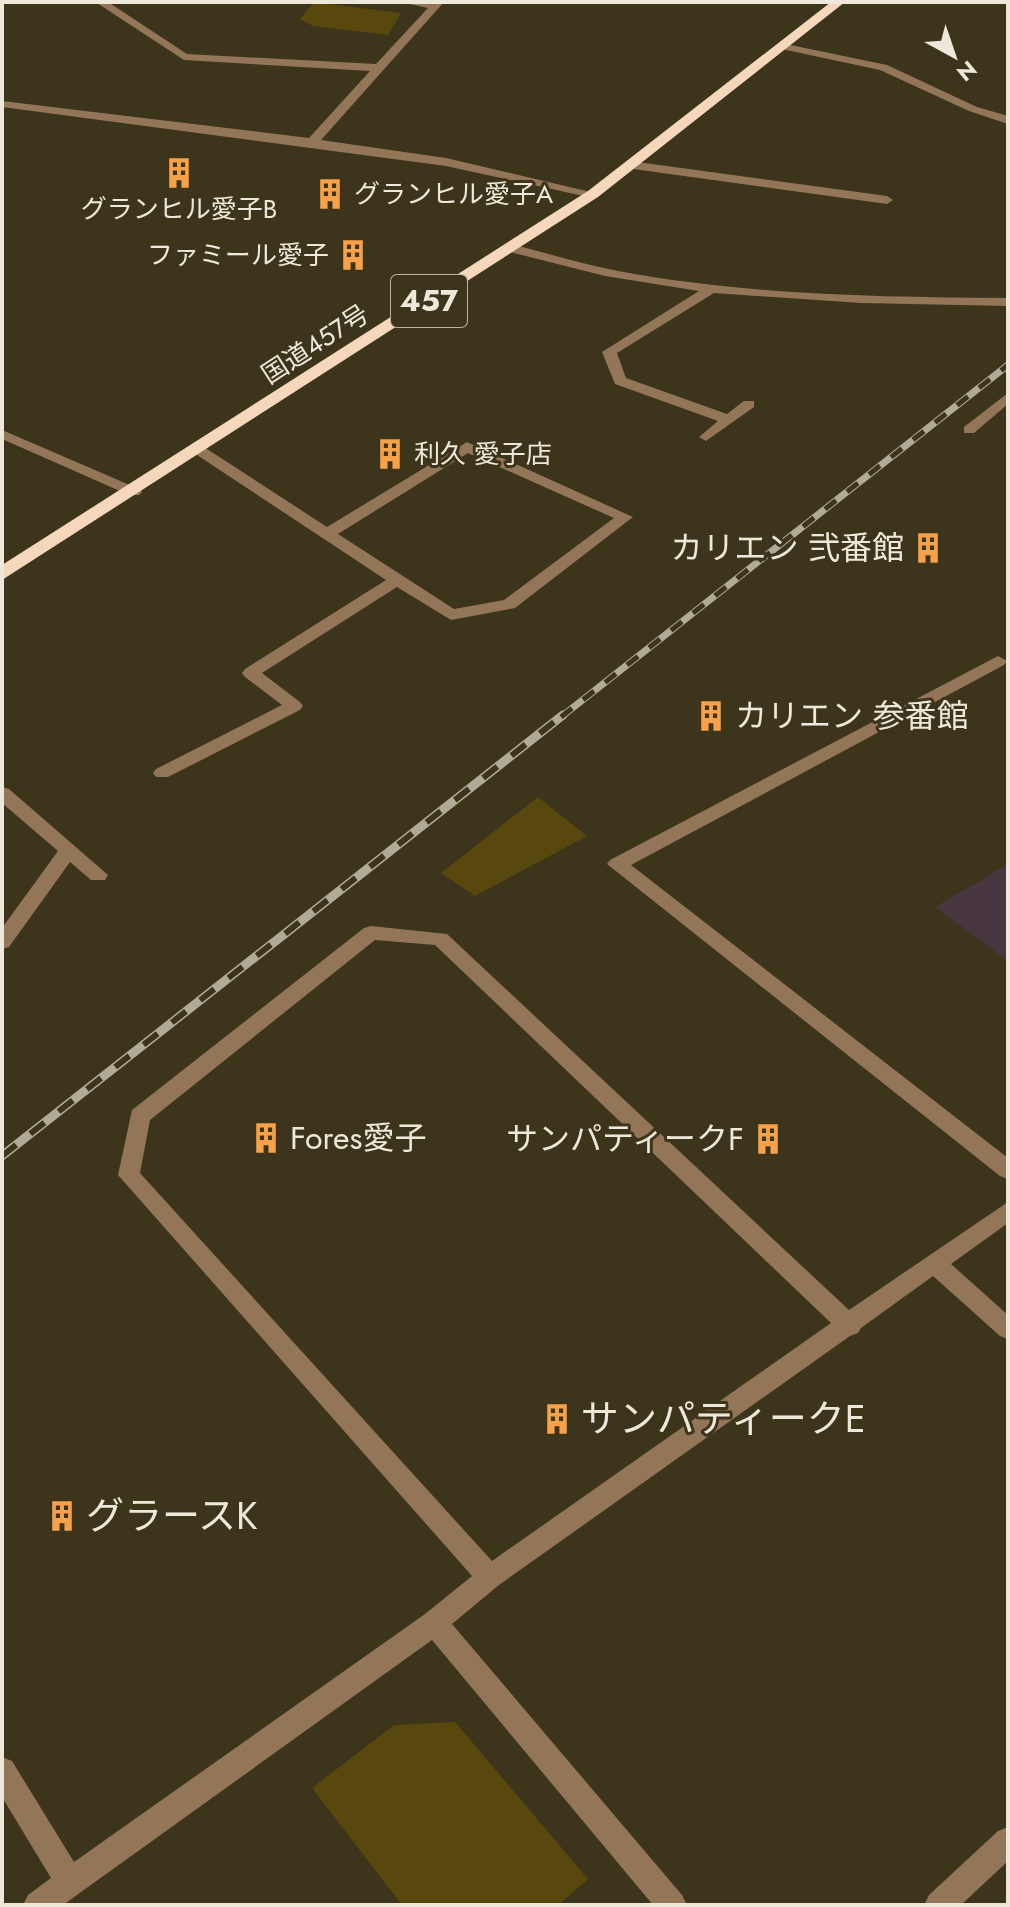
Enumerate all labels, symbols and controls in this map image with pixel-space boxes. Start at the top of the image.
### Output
north arrow [914,16,994,96]
text: N [950,53,984,89]
building icon: グランヒル愛子B [162,156,196,190]
place label: グランヒル愛子A [354,175,554,213]
building icon: グランヒル愛子A [313,177,347,211]
place label: グランヒル愛子B [81,190,277,228]
place label: ファミール愛子 [147,236,329,274]
building icon: ファミール愛子 [336,238,370,272]
road number: 457 [391,275,467,327]
street label: 国道457号 [254,295,376,393]
place label: 利久 愛子店 [414,435,552,473]
building icon: 利久 愛子店 [373,437,407,471]
place label: カリエン 弐番館 [670,525,904,571]
building icon: カリエン 弐番館 [911,531,945,565]
place label: カリエン 参番館 [735,693,969,739]
building icon: カリエン 参番館 [694,699,728,733]
place label: Fores愛子 [290,1115,426,1161]
place label: サンパティークF [506,1116,744,1162]
building icon: Fores愛子 [249,1121,283,1155]
building icon: サンパティークF [751,1122,785,1156]
place label: サンパティークE [581,1391,866,1446]
building icon: サンパティークE [540,1402,574,1436]
place label: グラースK [86,1488,258,1543]
building icon: グラースK [45,1499,79,1533]

